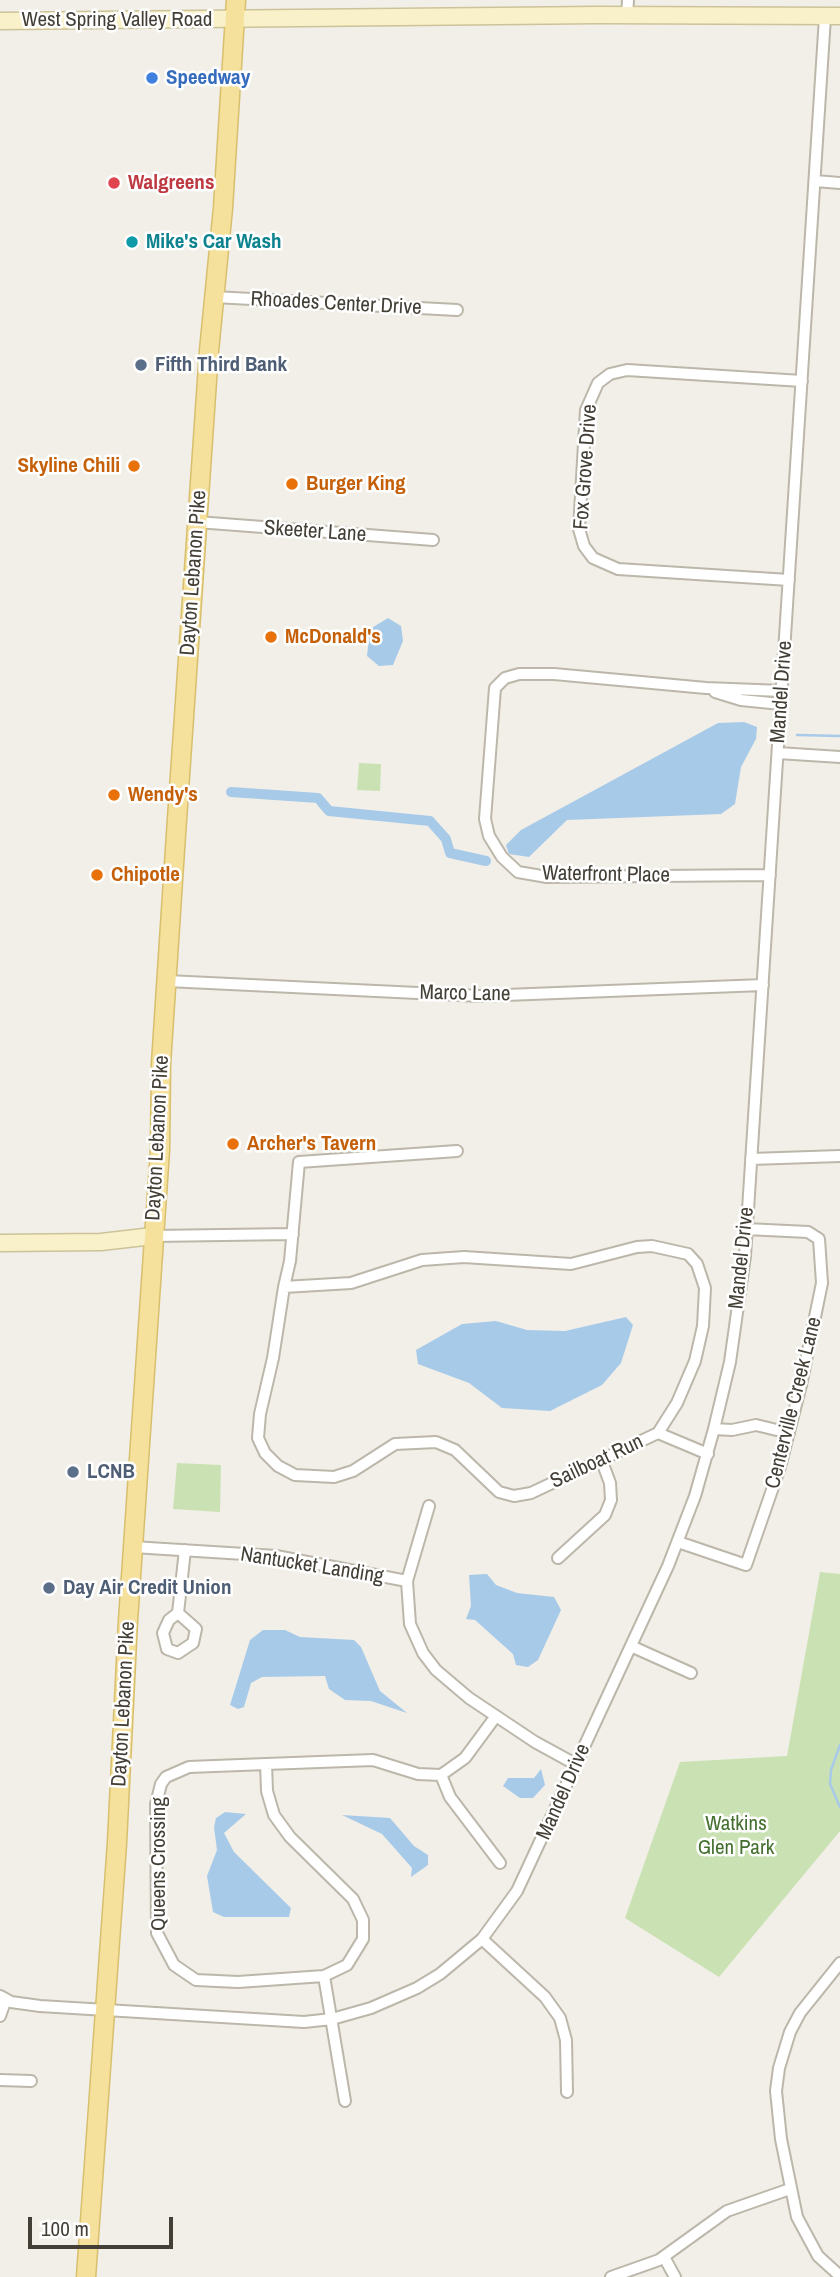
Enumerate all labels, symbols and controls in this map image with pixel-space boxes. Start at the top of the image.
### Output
street label: West Spring Valley Road [22,7,212,33]
place label: Speedway [166,65,250,91]
marker: Speedway [144,70,160,86]
place label: Walgreens [128,170,214,196]
marker: Walgreens [106,175,122,191]
place label: Mike's Car Wash [146,229,282,255]
marker: Mike's Car Wash [124,234,140,250]
street label: Rhoades Center Drive [250,287,422,321]
place label: Fifth Third Bank [155,352,287,378]
marker: Fifth Third Bank [133,357,149,373]
street label: Fox Grove Drive [569,404,603,530]
place label: Skyline Chili [18,453,120,479]
marker: Skyline Chili [126,458,142,474]
place label: Burger King [306,471,405,497]
marker: Burger King [284,476,300,492]
street label: Dayton Lebanon Pike [176,490,212,656]
street label: Skeeter Lane [263,516,367,548]
place label: McDonald's [285,624,381,650]
marker: McDonald's [263,629,279,645]
street label: Mandel Drive [766,640,798,744]
place label: Wendy's [128,782,198,808]
marker: Wendy's [106,787,122,803]
street label: Waterfront Place [542,861,670,889]
place label: Chipotle [111,862,180,888]
marker: Chipotle [89,867,105,883]
street label: Marco Lane [419,981,511,1007]
street label: Dayton Lebanon Pike [141,1055,175,1221]
place label: Archer's Tavern [247,1131,376,1157]
marker: Archer's Tavern [225,1136,241,1152]
street label: Mandel Drive [724,1206,760,1310]
street label: Centerville Creek Lane [760,1315,828,1491]
street label: Sailboat Run [547,1430,647,1494]
place label: LCNB [87,1459,135,1485]
marker: LCNB [65,1464,81,1480]
street label: Nantucket Landing [239,1542,385,1590]
place label: Day Air Credit Union [63,1575,231,1601]
marker: Day Air Credit Union [41,1580,57,1596]
street label: Dayton Lebanon Pike [107,1621,141,1787]
street label: Mandel Drive [532,1740,596,1844]
street label: Queens Crossing [146,1797,172,1931]
park label: Watkins Glen Park [698,1811,774,1861]
scale bar [32,2204,177,2248]
text: 100 m [41,2214,89,2243]

